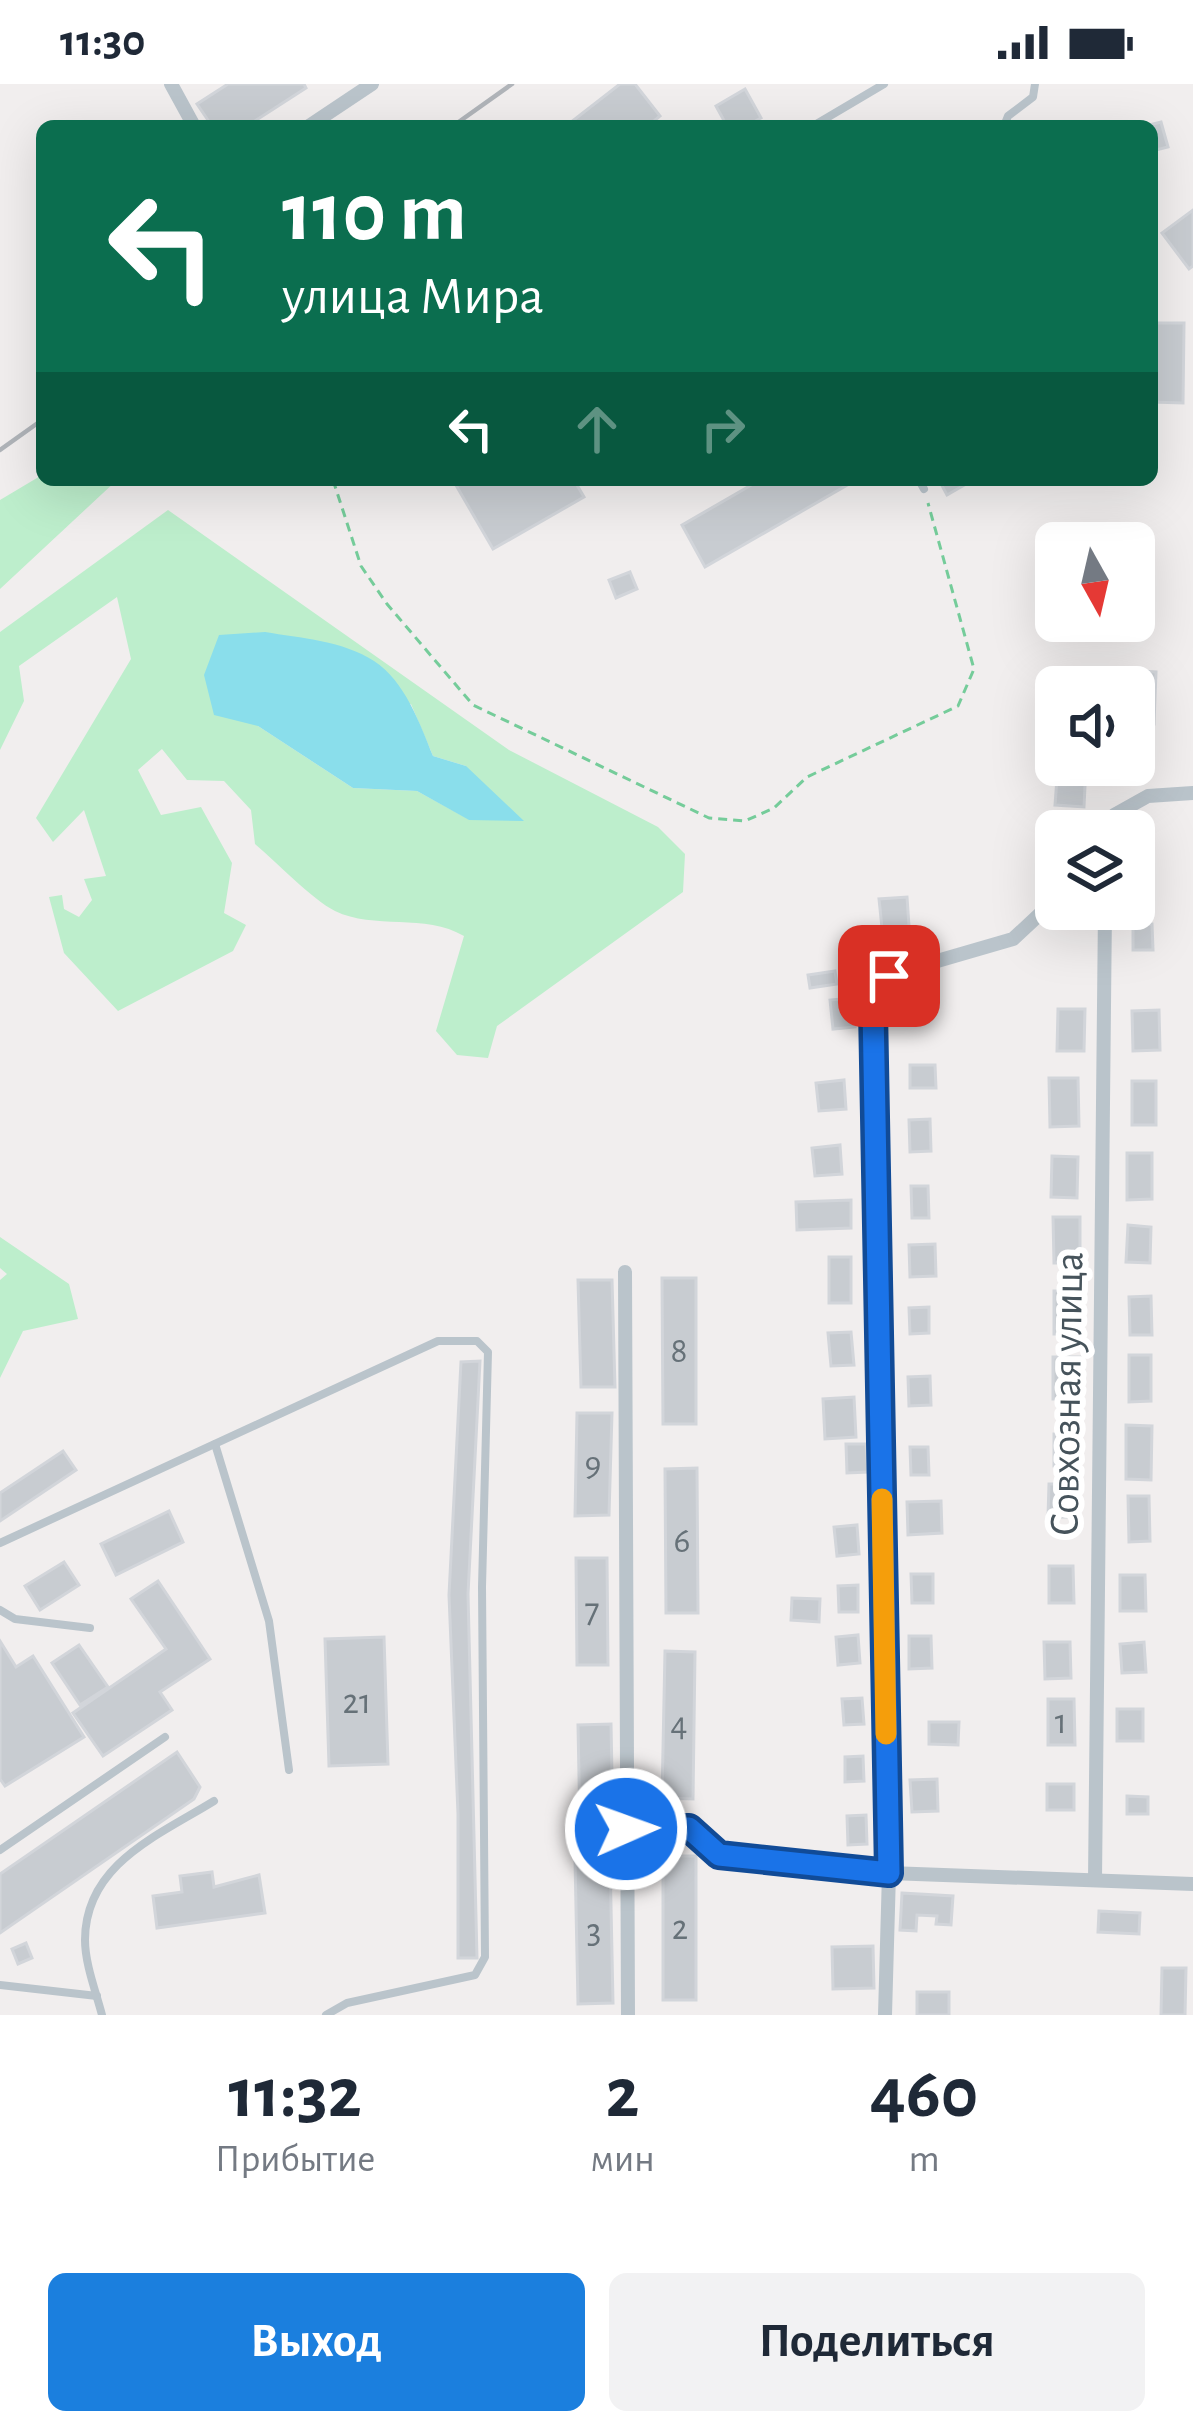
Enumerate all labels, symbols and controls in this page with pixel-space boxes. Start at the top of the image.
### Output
text: 11:30 [60,19,146,64]
icon: left [84,168,240,324]
text: 110 m [282,172,467,256]
text: улица Мира [282,270,544,324]
icon: left [438,396,504,462]
icon: ahead [564,396,630,462]
icon: right [690,396,756,462]
north arrow [1035,522,1155,642]
map controls [1035,522,1155,930]
button: sound [1035,666,1155,786]
button: layers [1035,810,1155,930]
pin [838,925,940,1027]
icon: arrive [856,943,922,1009]
street label: Совхозная улица [1044,1251,1090,1537]
house number: 8 [670,1333,688,1369]
house number: 9 [585,1446,601,1482]
house number: 6 [674,1523,690,1559]
house number: 7 [584,1593,600,1629]
house number: 21 [343,1684,371,1720]
house number: 1 [1055,1704,1067,1740]
house number: 4 [670,1707,688,1743]
position arrow [563,1766,689,1892]
house number: 2 [672,1910,688,1946]
house number: 3 [587,1913,601,1949]
text: 11:32 [228,2058,362,2130]
text: 2 [606,2058,640,2130]
text: 460 [870,2058,978,2130]
text: Прибытие [215,2140,375,2179]
text: мин [590,2140,655,2179]
text: m [908,2140,940,2179]
button: Выход [48,2273,585,2411]
button: Поделиться [609,2273,1145,2411]

